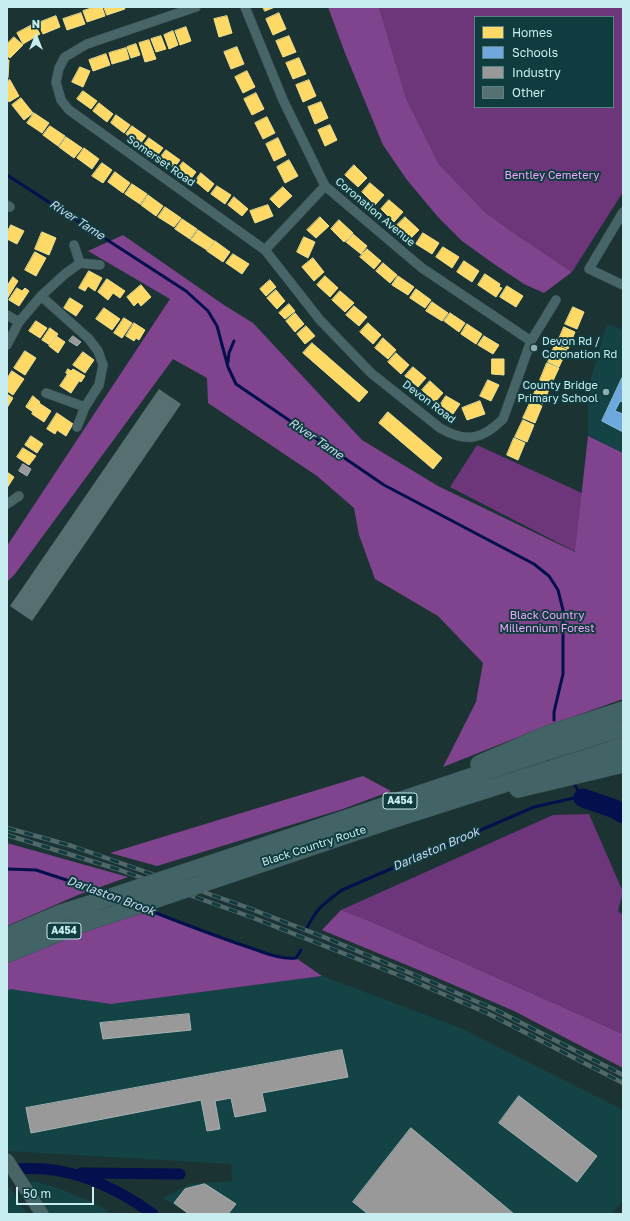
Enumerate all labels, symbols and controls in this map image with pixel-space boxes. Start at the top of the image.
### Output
north arrow [16,16,56,56]
legend [474,16,614,108]
text: N [32,17,40,30]
text: Homes [512,25,552,40]
text: Schools [512,45,558,60]
text: Industry [512,65,561,80]
text: Other [512,85,545,100]
street label: Somerset Road [124,133,198,189]
park label: Bentley Cemetery [505,169,599,183]
street label: Coronation Avenue [332,175,418,249]
water label: River Tame [47,197,107,243]
place label: Devon Rd / Coronation Rd [542,335,617,361]
marker: Devon Rd / Coronation Rd [529,343,539,353]
street label: Devon Road [400,378,458,426]
place label: County Bridge Primary School [518,379,598,405]
marker: County Bridge Primary School [601,387,611,397]
water label: River Tame [286,415,346,463]
park label: Black Country Millennium Forest [499,609,595,635]
road number: A454 [383,793,417,809]
street label: Black Country Route [260,823,368,869]
water label: Darlaston Brook [390,824,482,874]
water label: Darlaston Brook [65,873,157,919]
road number: A454 [47,923,81,939]
scale bar [18,1179,96,1205]
text: 50 m [23,1186,51,1201]

